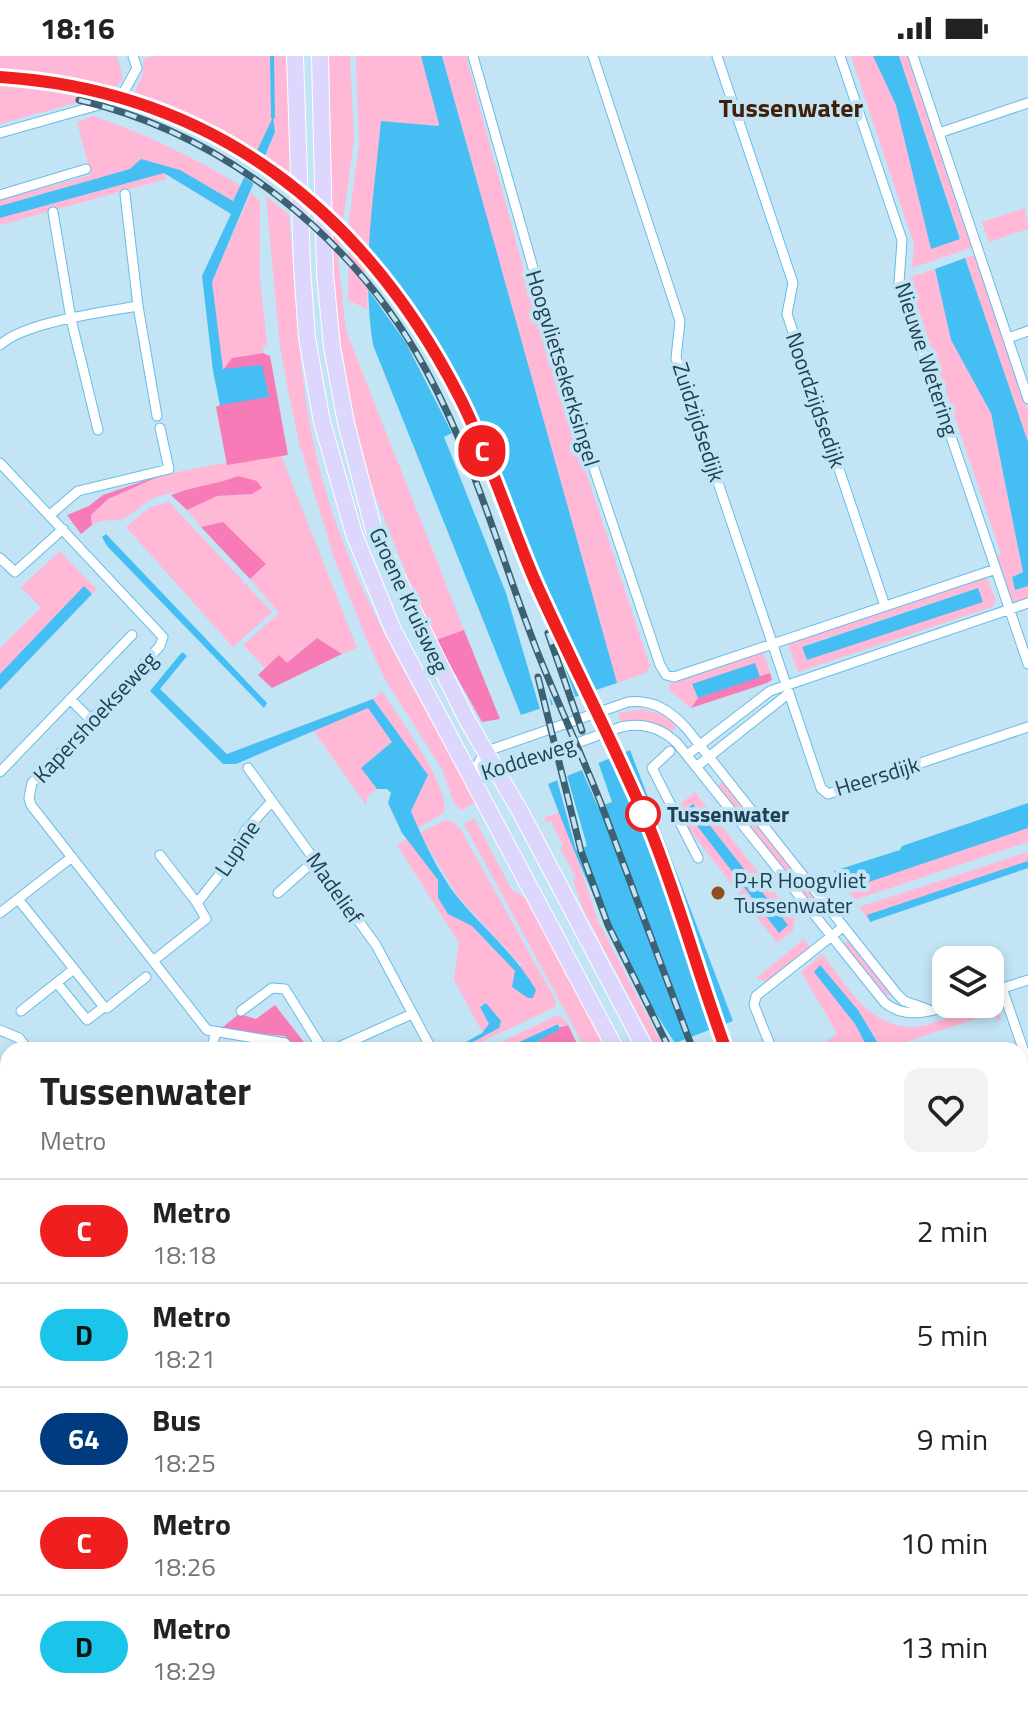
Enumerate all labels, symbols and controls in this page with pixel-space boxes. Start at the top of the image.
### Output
text: 18:16 [40,5,115,51]
district label: Tussenwater [719,88,864,127]
street label: Hoogvlietsekerksingel [517,266,609,470]
street label: Nieuwe Wetering [886,278,968,440]
street label: Noordzijdsedijk [777,328,855,473]
street label: Zuidzijdsedijk [664,358,734,487]
line badge: C [456,425,508,477]
text: C [474,429,490,472]
street label: Groene Kruisweg [360,522,458,678]
street label: Kapershoekseweg [25,643,165,791]
street label: Koddeweg [477,727,579,789]
street label: Heersdijk [831,747,924,805]
marker: Tussenwater [626,797,660,831]
place label: Tussenwater [667,797,789,831]
street label: Lupine [206,813,268,883]
street label: Madelief [298,845,372,931]
place label: P+R Hoogvliet Tussenwater [734,863,867,922]
marker: P+R Hoogvliet Tussenwater [709,884,727,902]
map controls [932,946,1004,1018]
button: layers [932,946,1004,1018]
text: Tussenwater [40,1062,251,1120]
button: heart [904,1068,988,1152]
text: Metro [40,1121,106,1160]
text: Metro [152,1189,231,1235]
text: 2 min [917,1208,988,1254]
text: C [76,1209,92,1252]
text: 18:18 [152,1235,216,1274]
text: Metro [152,1293,231,1339]
text: 5 min [917,1312,988,1358]
text: D [75,1313,93,1356]
text: 18:21 [152,1339,216,1378]
text: Bus [152,1397,201,1443]
text: 9 min [917,1416,988,1462]
text: 64 [68,1417,100,1460]
text: 18:25 [152,1443,216,1482]
text: Metro [152,1501,231,1547]
text: 10 min [900,1520,988,1566]
text: C [76,1521,92,1564]
text: 18:26 [152,1547,216,1586]
text: Metro [152,1605,231,1651]
text: 13 min [900,1624,988,1670]
text: D [75,1625,93,1668]
text: 18:29 [152,1651,216,1690]

